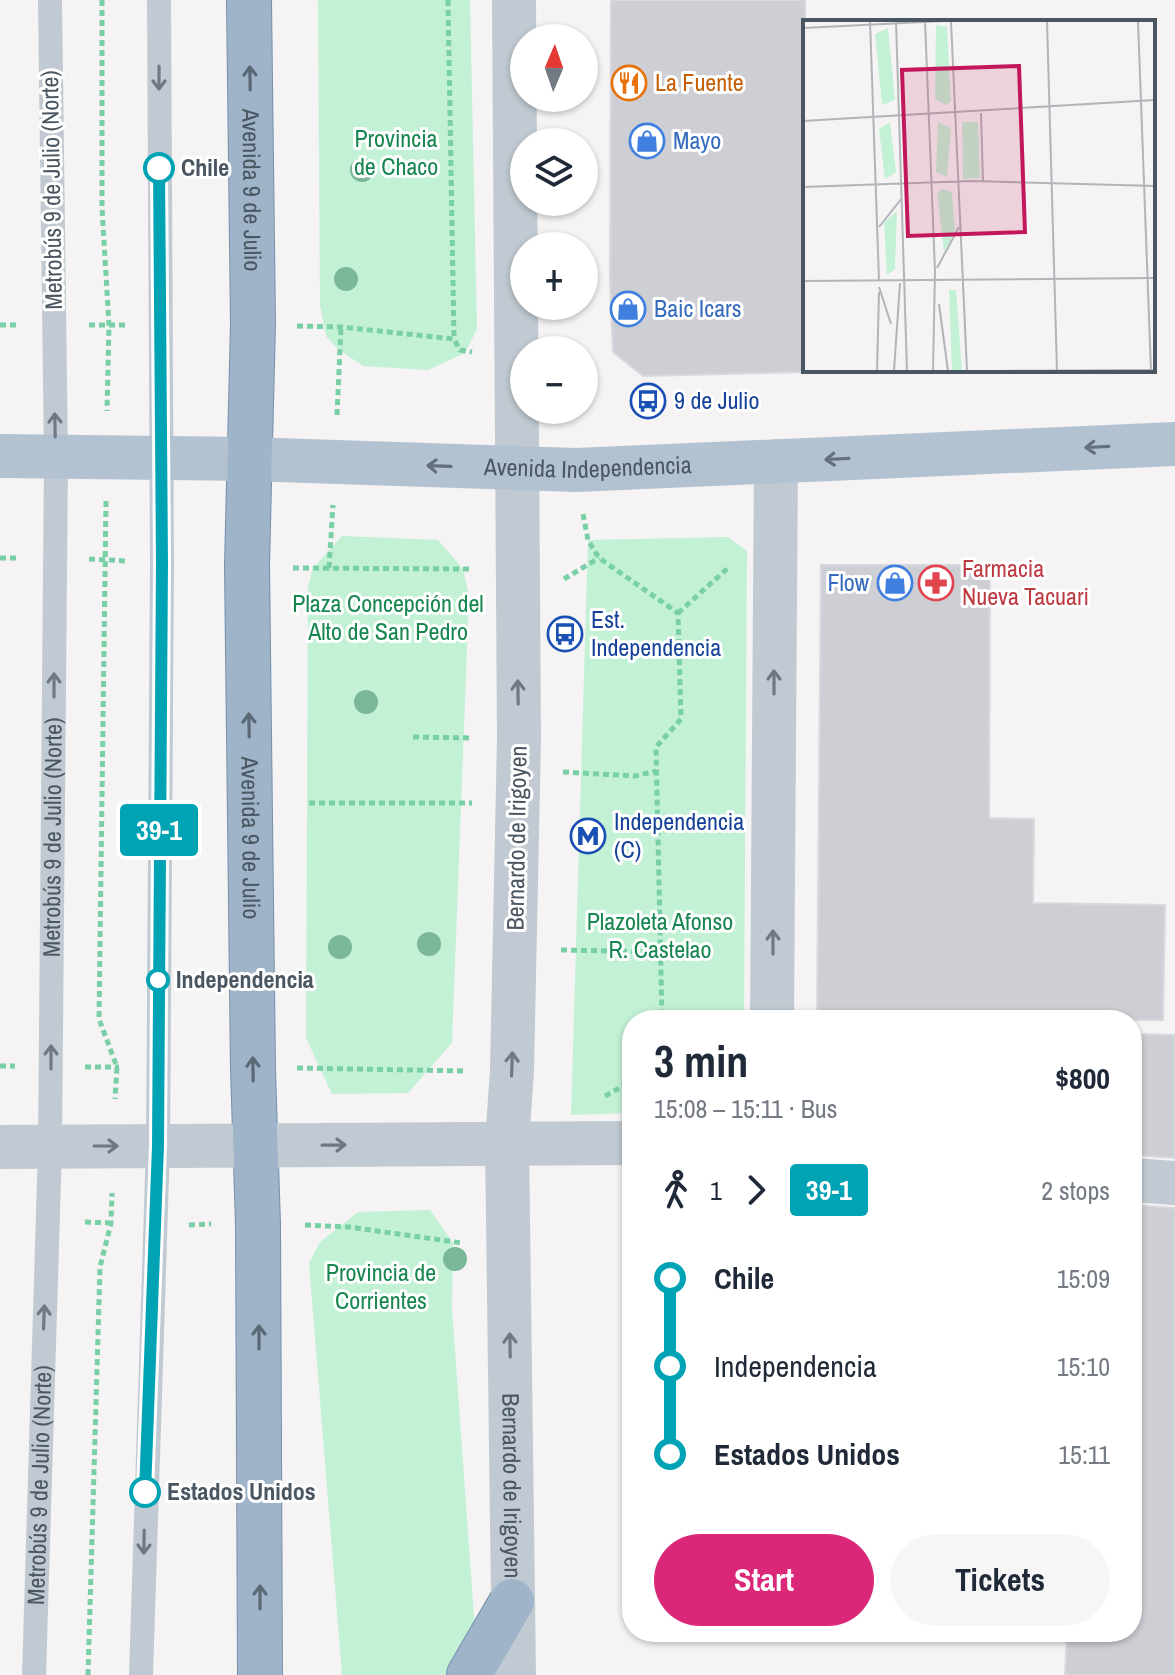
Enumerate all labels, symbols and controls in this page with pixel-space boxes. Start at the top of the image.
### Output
inset map [803,20,1155,372]
north arrow [510,24,598,112]
map controls [510,24,598,424]
one-way arrow [151,64,167,91]
restaurant icon: La Fuente [610,64,648,102]
one-way arrow [242,65,257,92]
place label: La Fuente [655,66,744,98]
street label: Metrobús 9 de Julio (Norte) [33,70,69,310]
street label: Avenida 9 de Julio [235,107,269,272]
park label: Provincia de Chaco [354,122,438,182]
shop icon: Mayo [628,122,666,160]
place label: Mayo [673,124,721,156]
button: layers [510,128,598,216]
place label: Chile [181,151,229,183]
marker: Chile [144,153,174,183]
button: + [510,232,598,320]
shop icon: Baic Icars [609,290,647,328]
place label: Baic Icars [654,292,742,324]
button: − [510,336,598,424]
bus stop icon: 9 de Julio [629,382,667,420]
place label: 9 de Julio [674,384,759,416]
one-way arrow [47,412,63,439]
one-way arrow [1084,440,1111,455]
street label: Avenida Independencia [482,448,692,485]
one-way arrow [824,451,851,466]
one-way arrow [426,458,453,474]
place label: Farmacia Nueva Tacuari [962,552,1089,612]
shop icon: Flow [876,564,914,602]
pharmacy icon: Farmacia Nueva Tacuari [917,564,955,602]
place label: Flow [827,566,870,598]
park label: Plaza Concepción del Alto de San Pedro [292,587,484,647]
place label: Est. Independencia [591,603,721,663]
bus stop icon: Est. Independencia [546,615,584,653]
one-way arrow [766,669,782,696]
one-way arrow [46,672,62,699]
one-way arrow [510,679,526,706]
one-way arrow [241,712,257,739]
street label: Metrobús 9 de Julio (Norte) [35,717,69,957]
street label: Bernardo de Irigoyen [498,745,534,931]
street label: Avenida 9 de Julio [234,755,268,919]
line badge: 39-1 [103,804,215,856]
place label: Independencia (C) [614,805,744,865]
text: 39-1 [136,811,182,849]
metro station icon: Independencia (C) [569,817,607,855]
park label: Plazoleta Afonso R. Castelao [587,905,733,965]
one-way arrow [765,929,781,956]
place label: Independencia [176,963,314,995]
marker: Independencia [147,969,169,991]
text: 3 min [654,1031,748,1091]
one-way arrow [43,1044,59,1071]
one-way arrow [504,1051,519,1078]
one-way arrow [246,1056,261,1083]
text: $800 [1055,1058,1110,1098]
text: 15:08 – 15:11 · Bus [654,1091,837,1126]
one-way arrow [92,1138,119,1154]
one-way arrow [320,1138,347,1153]
icon: walk [654,1168,698,1212]
icon: forward [734,1168,778,1212]
text: 39-1 [806,1171,852,1209]
text: 1 [710,1173,722,1208]
text: 2 stops [1041,1173,1110,1208]
park label: Provincia de Corrientes [326,1256,436,1316]
text: Chile [714,1258,774,1298]
text: 15:09 [1057,1261,1110,1296]
one-way arrow [36,1304,51,1331]
one-way arrow [251,1324,267,1351]
one-way arrow [502,1332,517,1359]
text: Independencia [714,1346,877,1386]
text: 15:10 [1057,1349,1110,1384]
street label: Metrobús 9 de Julio (Norte) [19,1365,58,1605]
street label: Bernardo de Irigoyen [495,1393,530,1578]
text: Estados Unidos [714,1434,900,1474]
text: 15:11 [1058,1437,1110,1472]
place label: Estados Unidos [167,1475,316,1507]
marker: Estados Unidos [130,1477,160,1507]
one-way arrow [136,1528,152,1555]
button: Start [654,1534,874,1626]
button: Tickets [890,1534,1110,1626]
one-way arrow [252,1584,268,1611]

